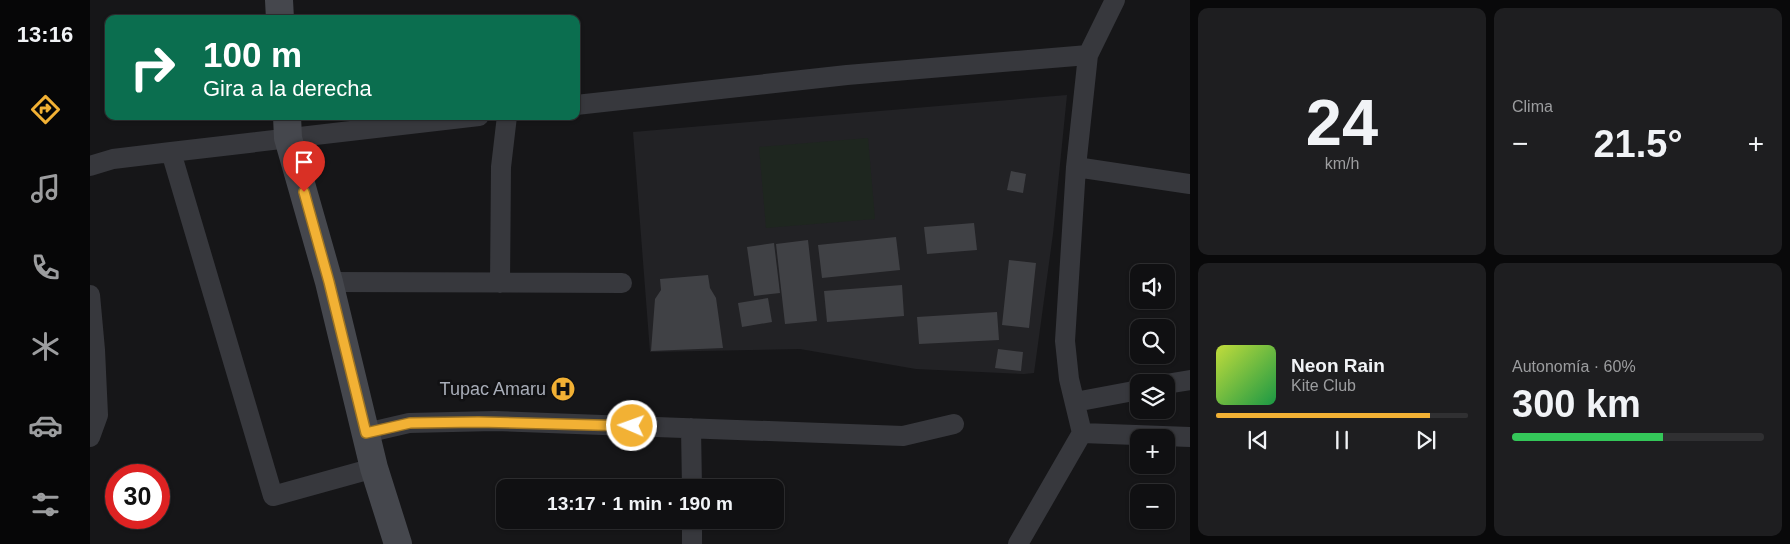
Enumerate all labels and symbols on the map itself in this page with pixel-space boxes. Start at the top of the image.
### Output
pin [283,141,325,192]
hospital icon: Tupac Amaru [550,376,576,402]
place label: Tupac Amaru [440,379,546,399]
position arrow [605,399,657,451]
speed limit sign: 30 [105,464,170,529]

